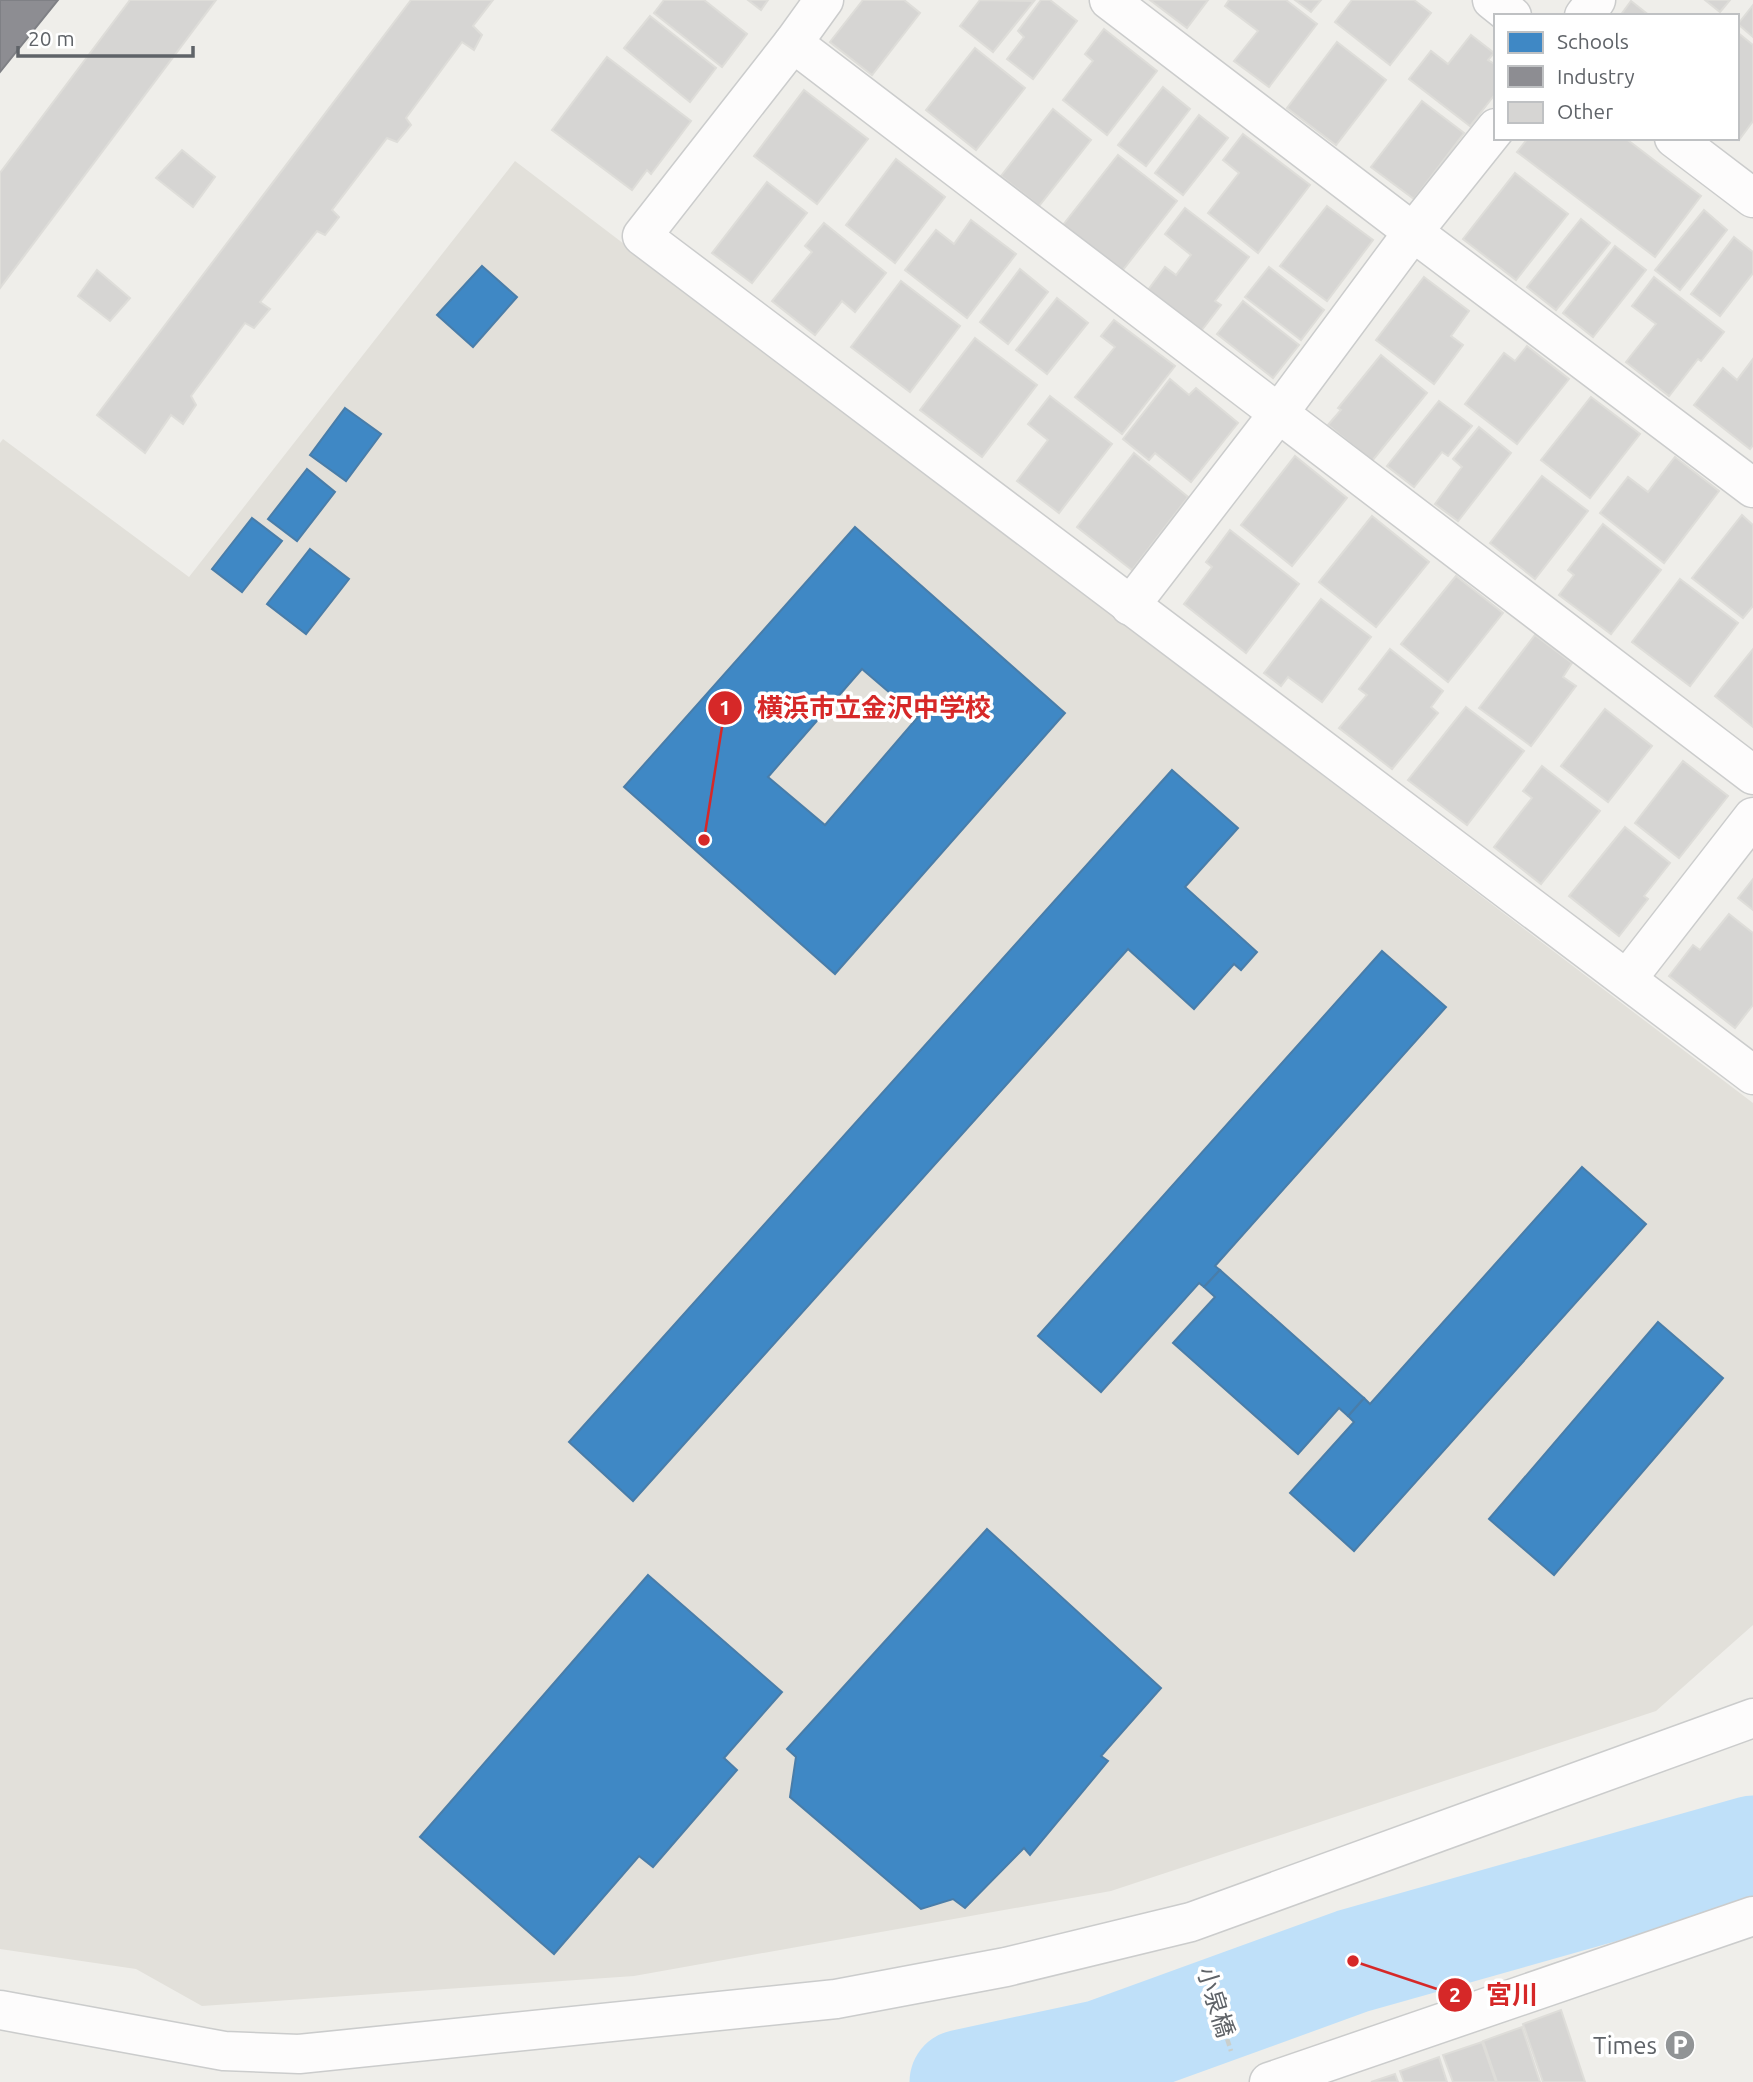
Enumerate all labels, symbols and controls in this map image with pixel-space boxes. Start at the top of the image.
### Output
scale bar [18,14,192,58]
legend [1494,14,1739,140]
text: 20 m [28,26,75,50]
text: Schools [1557,29,1629,53]
text: Industry [1557,64,1635,88]
text: Other [1557,99,1613,123]
callout: 横浜市立金沢中学校 [708,684,1005,731]
text: 横浜市立金沢中学校 [757,693,991,722]
text: 1 [719,695,731,719]
street label: 小泉橋 [1193,1964,1239,2040]
callout: 宮川 [1437,1971,1552,2018]
text: 宮川 [1486,1980,1538,2009]
text: 2 [1449,1982,1461,2006]
parking icon: Times [1663,2028,1697,2062]
place label: Times [1593,2032,1657,2059]

